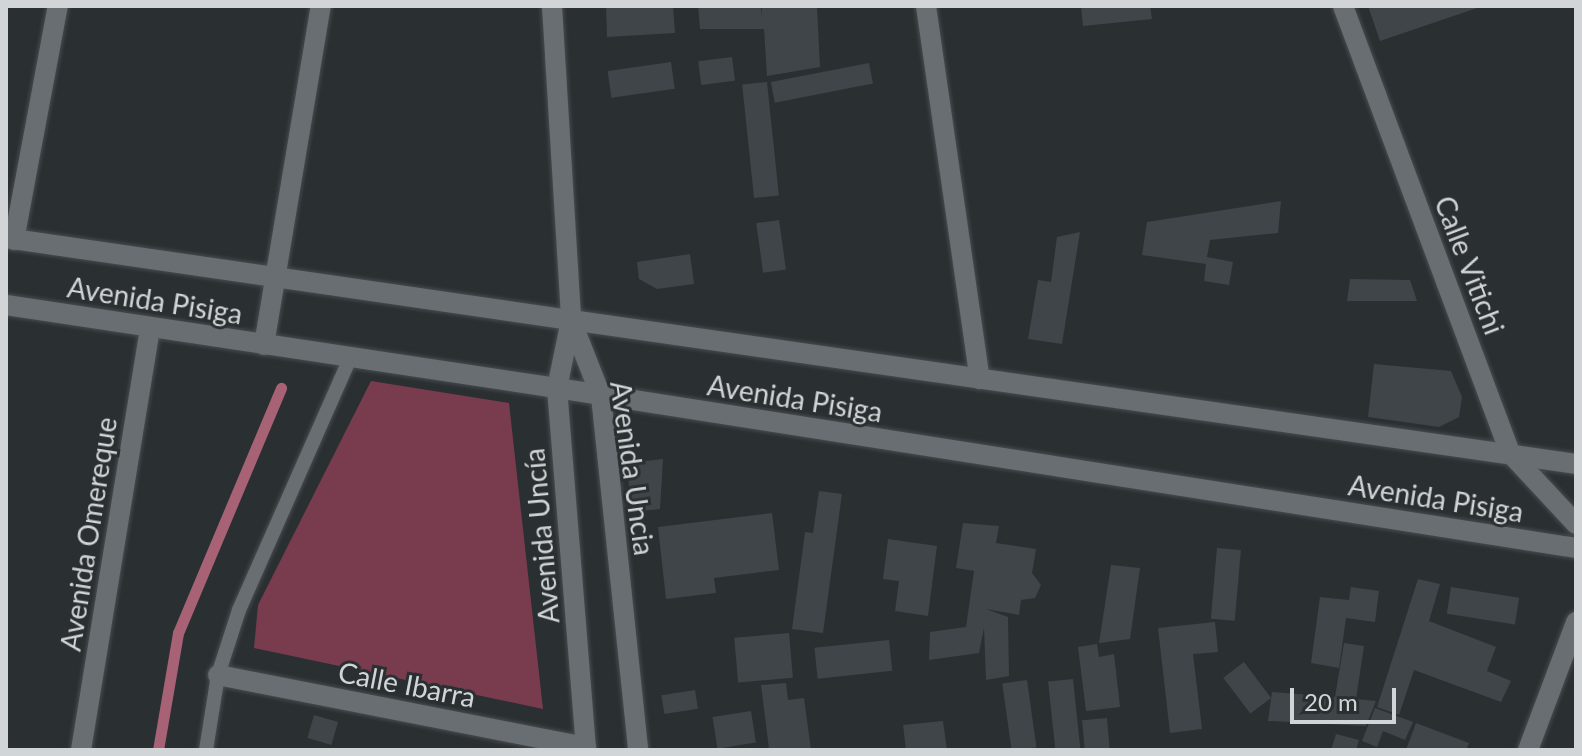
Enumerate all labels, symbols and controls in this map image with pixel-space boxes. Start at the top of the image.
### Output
street label: Calle Vitichi [1428,191,1512,339]
street label: Avenida Pisiga [65,270,245,330]
street label: Avenida Pisiga [705,368,885,428]
street label: Avenida Uncia [604,379,662,557]
street label: Avenida Omereque [53,415,123,653]
street label: Avenida Uncía [517,447,565,625]
street label: Avenida Pisiga [1346,468,1526,528]
street label: Calle Ibarra [336,654,478,714]
scale bar [1294,672,1400,722]
text: 20 m [1304,687,1358,716]

